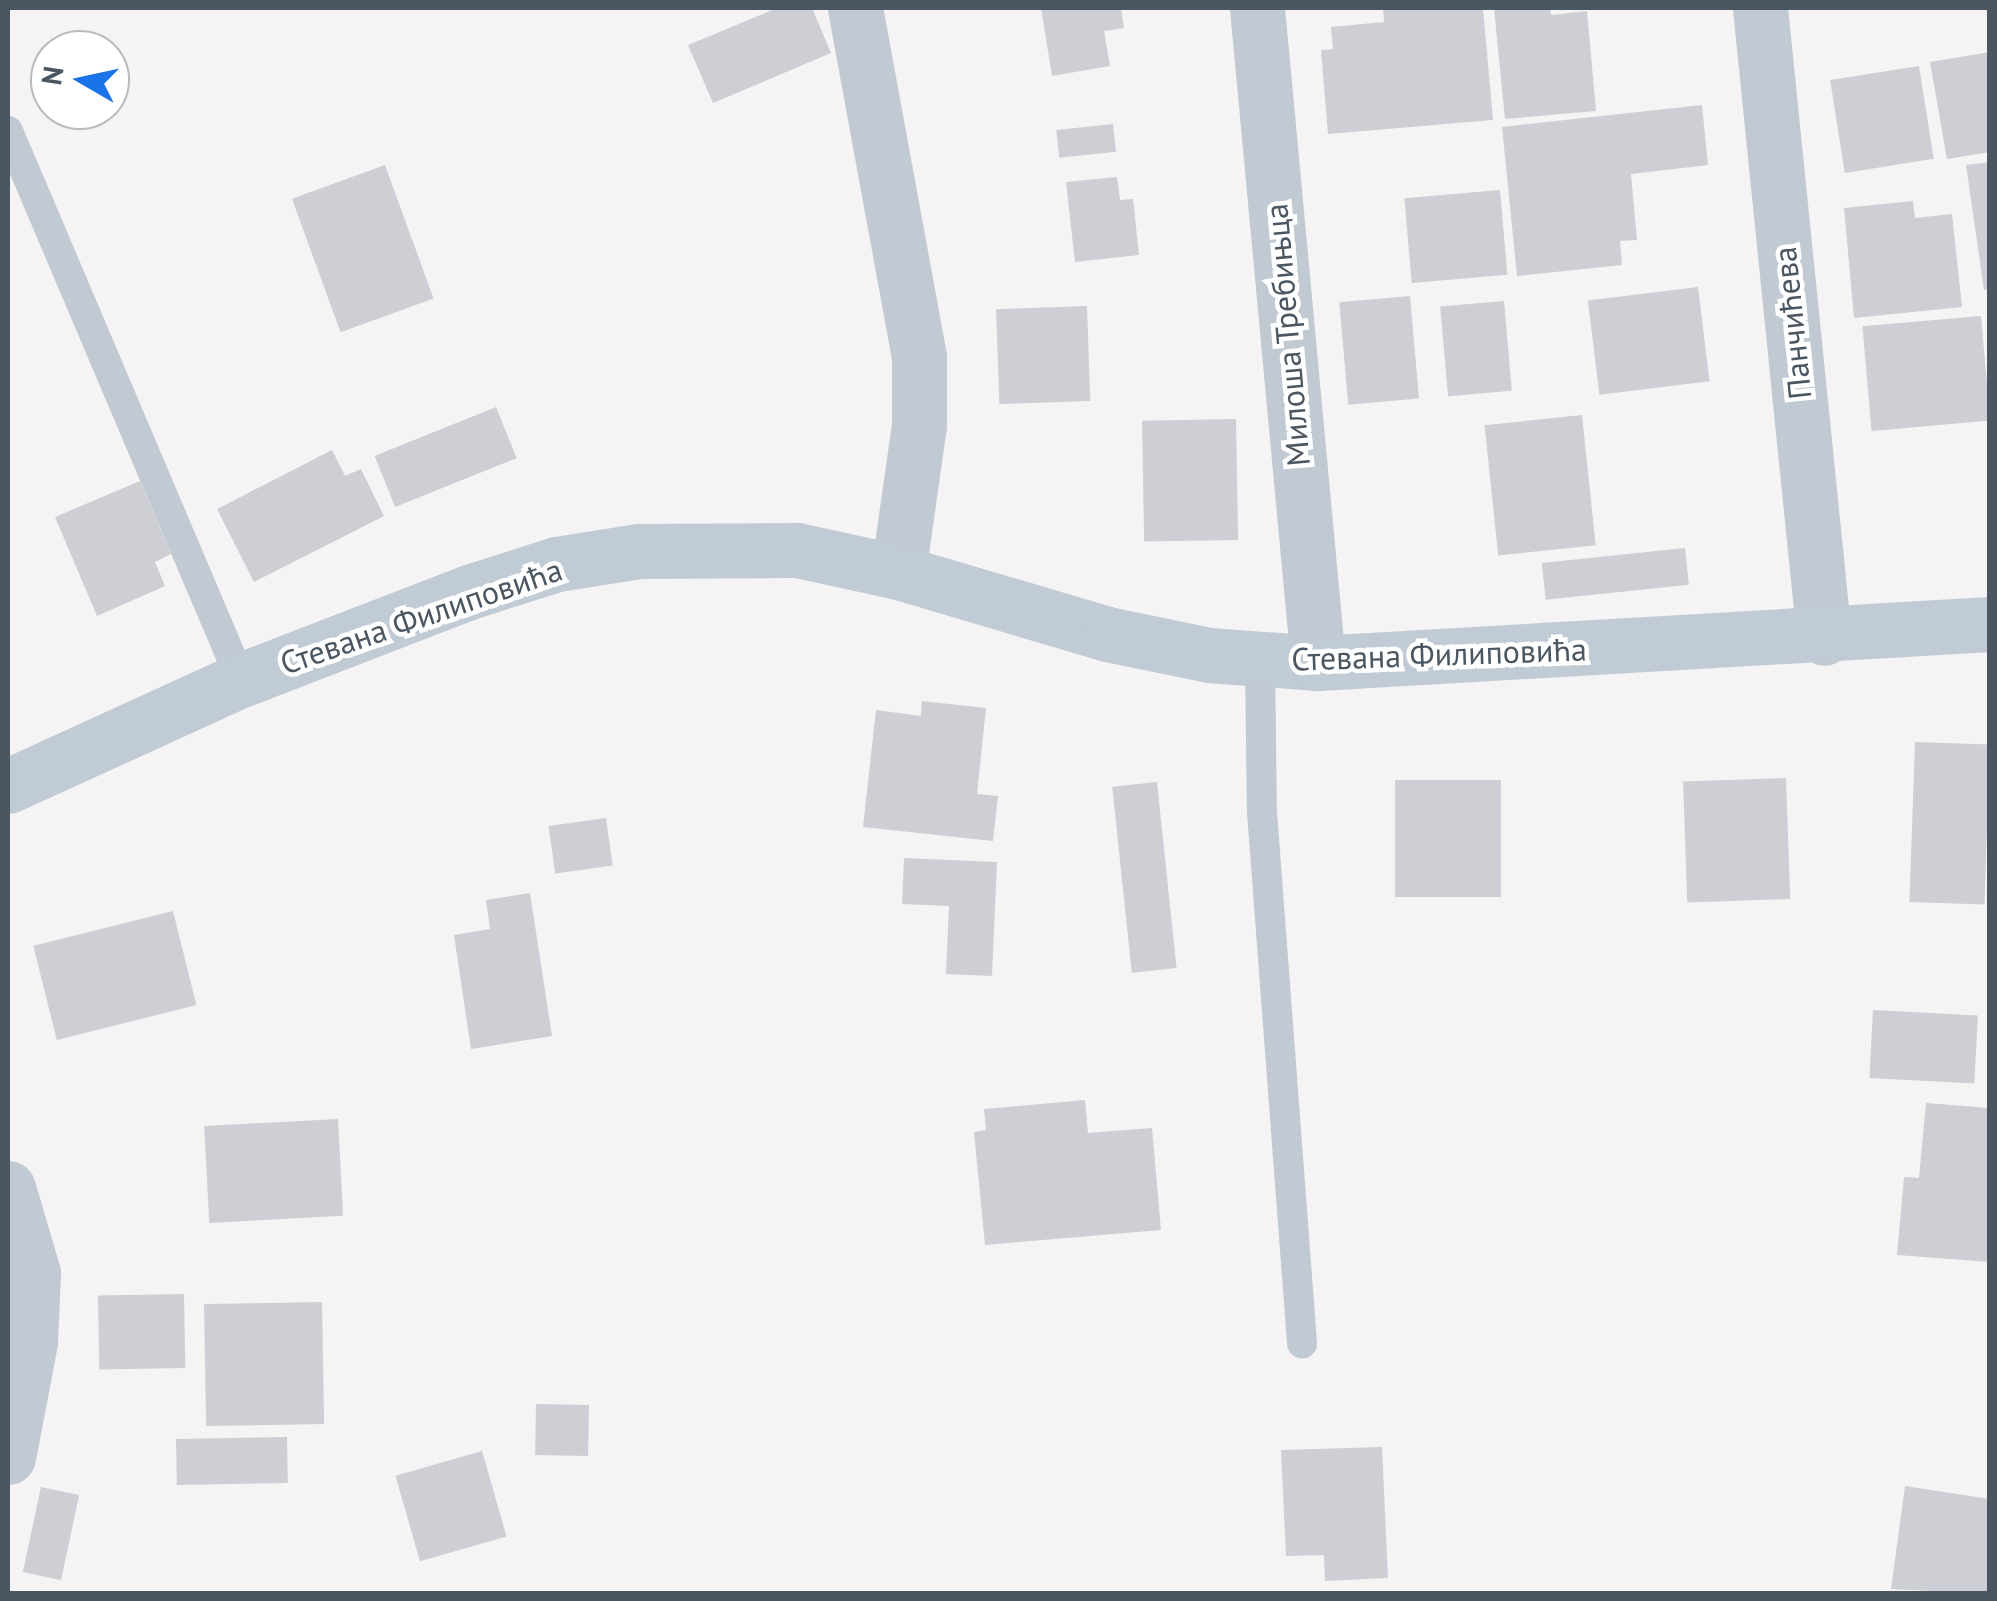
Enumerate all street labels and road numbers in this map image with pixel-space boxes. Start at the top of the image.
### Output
street label: Милоша Требињца [1256,202,1318,468]
street label: Панчићева [1765,245,1819,401]
street label: Стевана Филиповића [275,550,567,682]
street label: Стевана Филиповића [1291,630,1587,678]

